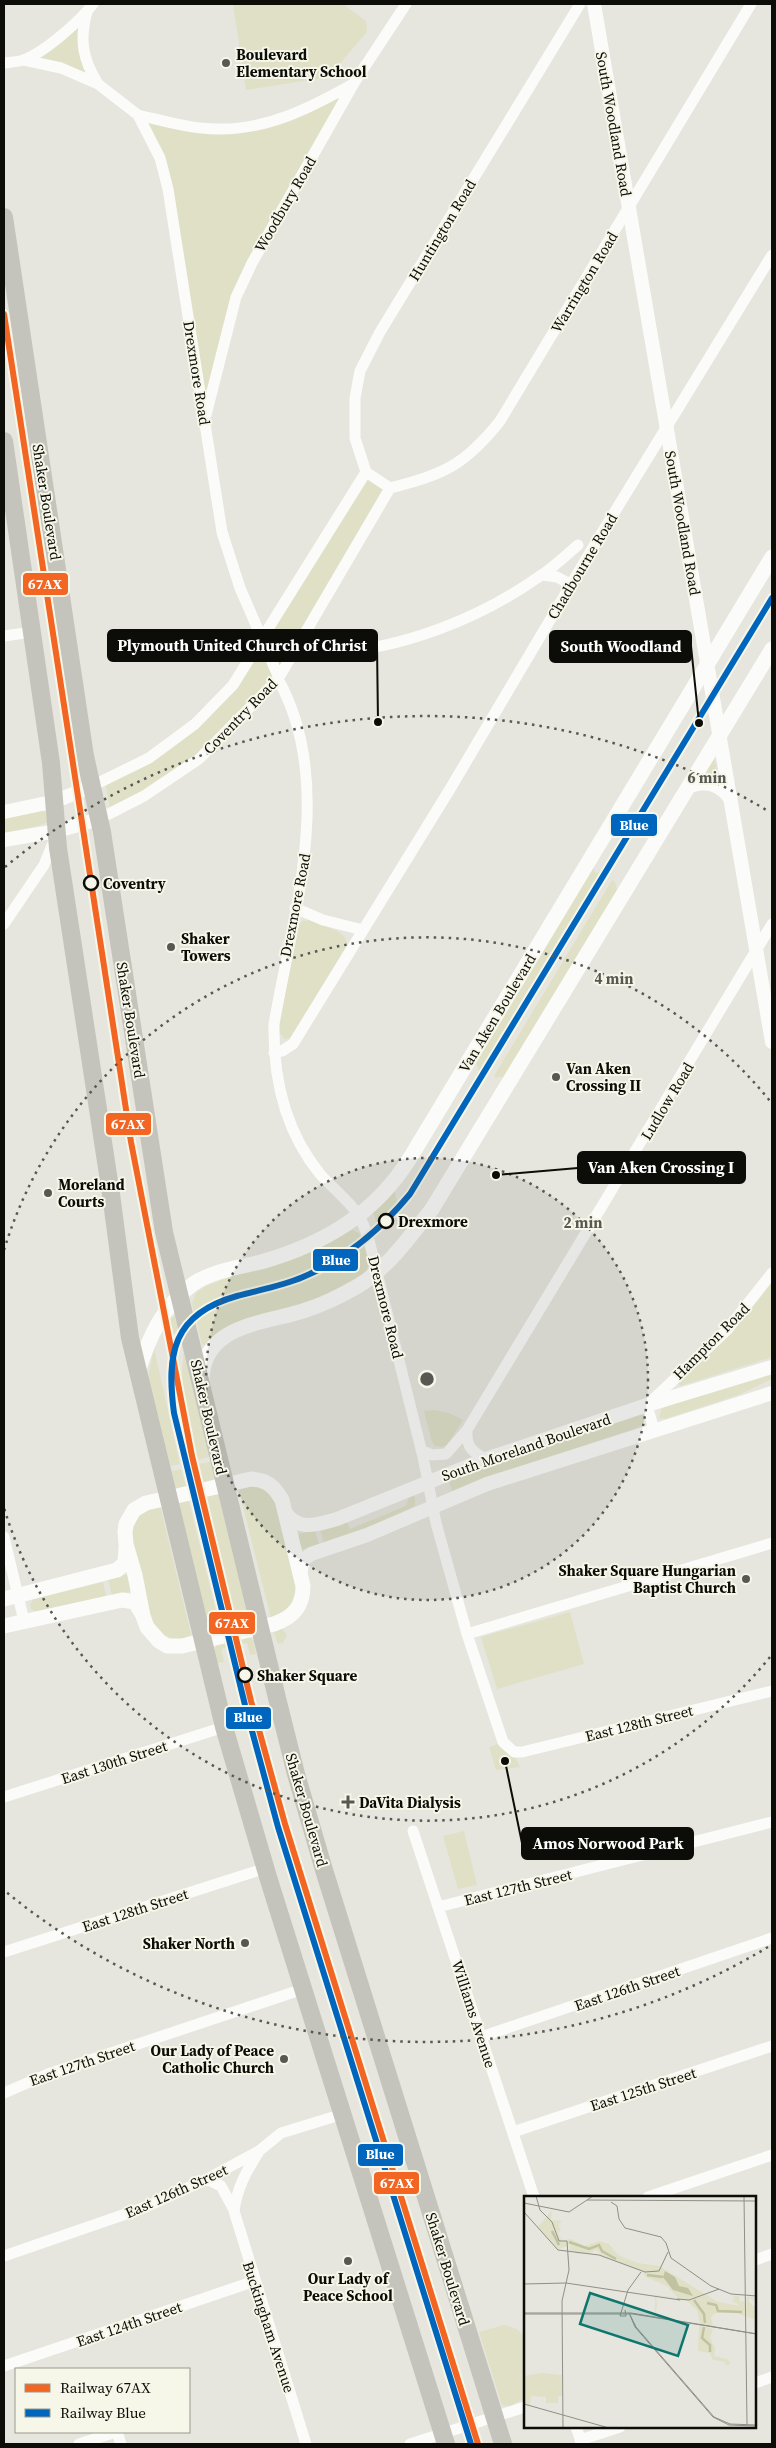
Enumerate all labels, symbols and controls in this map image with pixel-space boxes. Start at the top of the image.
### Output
place label: Boulevard Elementary School [236,44,367,82]
street label: South Woodland Road [591,50,637,199]
marker: Boulevard Elementary School [220,57,232,69]
street label: Woodbury Road [249,152,321,256]
street label: Huntington Road [403,175,481,285]
street label: Warrington Road [545,227,623,337]
street label: Drexmore Road [178,319,216,427]
street label: Shaker Boulevard [27,442,67,562]
street label: South Woodland Road [660,449,706,598]
street label: Chadbourne Road [542,508,622,623]
line badge: 67AX [22,572,69,596]
text: 67AX [28,574,63,594]
callout: Plymouth United Church of Christ [108,630,377,661]
callout: South Woodland [550,631,691,662]
text: Plymouth United Church of Christ [117,634,367,656]
text: South Woodland [560,635,682,657]
street label: Coventry Road [198,673,282,759]
text: 6 min [688,767,726,788]
line badge: Blue [610,813,658,837]
text: Blue [619,815,649,835]
street label: Drexmore Road [275,851,315,959]
place label: Coventry [103,873,166,894]
marker: Coventry [83,875,99,891]
place label: Shaker Towers [181,928,231,966]
marker: Shaker Towers [165,941,177,953]
street label: Van Aken Boulevard [453,949,541,1076]
street label: Shaker Boulevard [111,960,151,1080]
text: 4 min [595,968,633,989]
place label: Van Aken Crossing II [566,1058,641,1096]
street label: Ludlow Road [636,1058,699,1144]
marker: Van Aken Crossing II [550,1071,562,1083]
line badge: 67AX [105,1112,152,1136]
text: 67AX [111,1114,146,1134]
callout: Van Aken Crossing I [578,1152,745,1183]
text: Van Aken Crossing I [588,1156,734,1178]
place label: Moreland Courts [58,1174,125,1212]
marker: Moreland Courts [42,1187,54,1199]
place label: Drexmore [398,1211,468,1232]
text: 2 min [564,1212,602,1233]
marker: Drexmore [378,1213,394,1229]
line badge: Blue [312,1248,359,1272]
text: Blue [321,1250,351,1270]
street label: Drexmore Road [363,1253,409,1361]
street label: Hampton Road [668,1298,754,1384]
street label: Shaker Boulevard [186,1357,233,1477]
centre of rings [418,1370,436,1388]
street label: South Moreland Boulevard [438,1408,614,1486]
place label: Shaker Square Hungarian Baptist Church [559,1560,736,1598]
marker: Shaker Square Hungarian Baptist Church [740,1573,752,1585]
line badge: 67AX [208,1611,256,1635]
text: 67AX [215,1613,250,1633]
place label: Shaker Square [257,1665,357,1686]
marker: Shaker Square [237,1667,253,1683]
street label: East 128th Street [583,1699,695,1747]
line badge: Blue [225,1706,272,1730]
text: Blue [233,1707,263,1727]
street label: East 130th Street [58,1735,170,1789]
street label: Shaker Boulevard [281,1751,333,1870]
place label: DaVita Dialysis [359,1792,461,1813]
marker: DaVita Dialysis [341,1795,355,1809]
callout: Amos Norwood Park [522,1828,693,1859]
text: Amos Norwood Park [533,1832,684,1854]
street label: East 127th Street [462,1863,574,1911]
street label: East 128th Street [79,1883,191,1937]
place label: Shaker North [143,1933,235,1954]
marker: Shaker North [239,1937,251,1949]
street label: Williams Avenue [447,1957,501,2071]
street label: East 126th Street [571,1960,683,2016]
street label: East 127th Street [26,2035,138,2091]
place label: Our Lady of Peace Catholic Church [150,2040,274,2078]
marker: Our Lady of Peace Catholic Church [278,2053,290,2065]
street label: East 125th Street [587,2062,699,2116]
line badge: Blue [357,2143,404,2167]
text: Blue [365,2144,395,2164]
street label: East 126th Street [121,2159,231,2223]
line badge: 67AX [373,2171,420,2195]
text: 67AX [380,2173,415,2193]
inset map [524,2196,756,2428]
street label: Shaker Boulevard [421,2210,475,2329]
marker: Our Lady of Peace School [342,2255,354,2267]
street label: Buckingham Avenue [238,2259,300,2396]
place label: Our Lady of Peace School [303,2268,393,2306]
street label: East 124th Street [73,2296,185,2352]
legend [15,2368,190,2433]
text: Railway 67AX [60,2377,151,2398]
text: Railway Blue [60,2402,146,2423]

